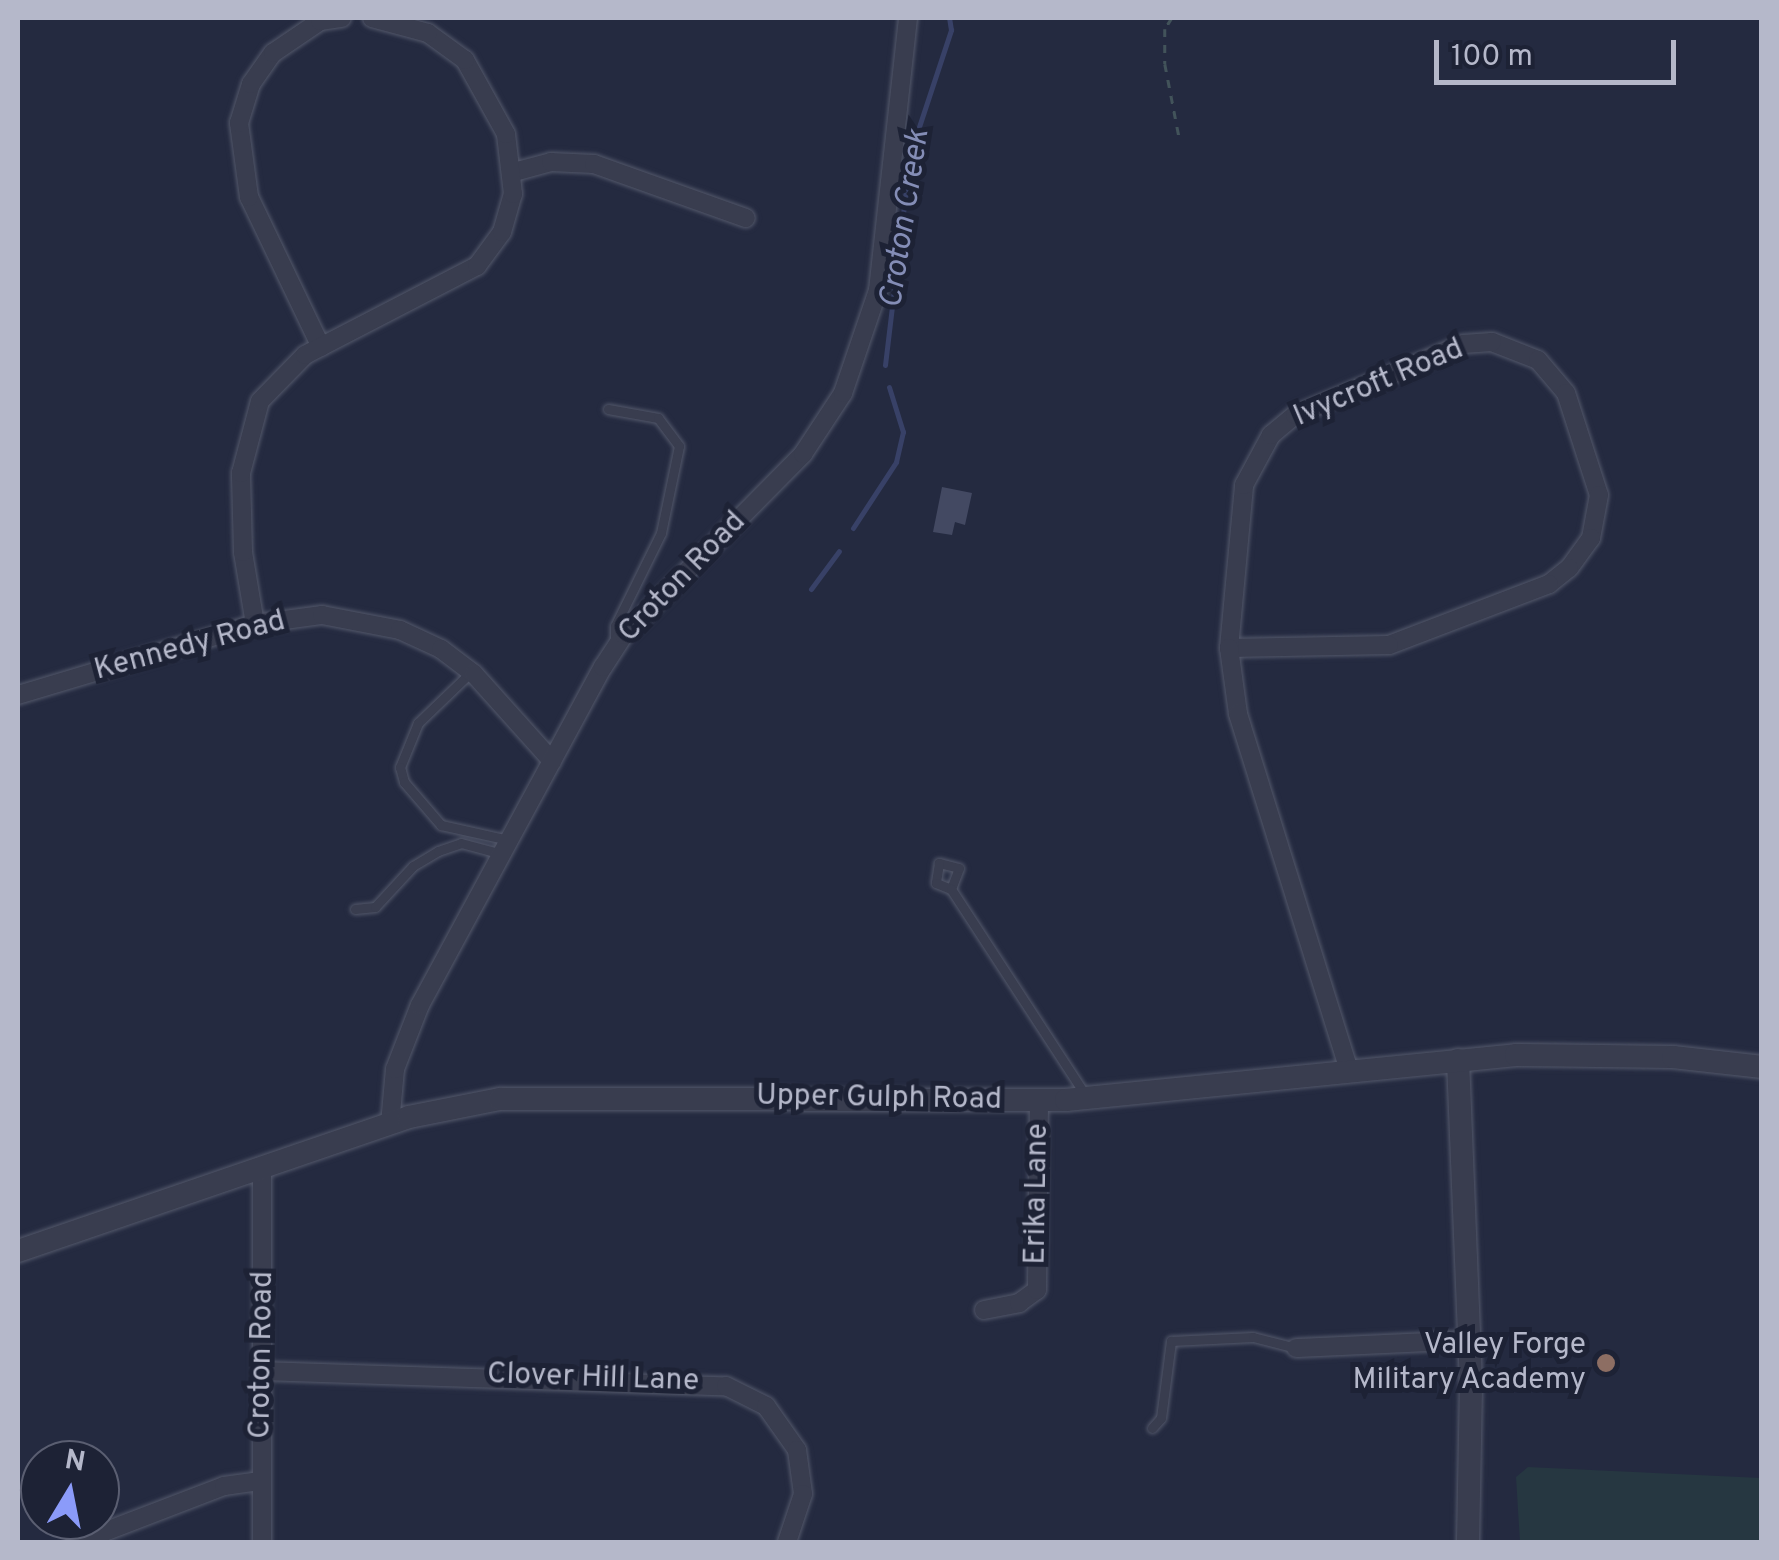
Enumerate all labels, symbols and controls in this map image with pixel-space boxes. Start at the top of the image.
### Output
scale bar [1439,20,1682,82]
text: 100 m [1451,39,1533,76]
water label: Croton Creek [873,127,939,311]
street label: Ivycroft Road [1289,332,1469,436]
street label: Croton Road [612,505,754,651]
street label: Kennedy Road [91,604,289,690]
street label: Upper Gulph Road [756,1079,1002,1119]
street label: Erika Lane [1019,1123,1057,1265]
street label: Croton Road [244,1271,282,1439]
place label: Valley Forge Military Academy [1351,1328,1586,1398]
marker: Valley Forge Military Academy [1595,1352,1617,1374]
street label: Clover Hill Lane [486,1357,700,1401]
north arrow [20,1440,120,1540]
text: N [62,1443,88,1482]

